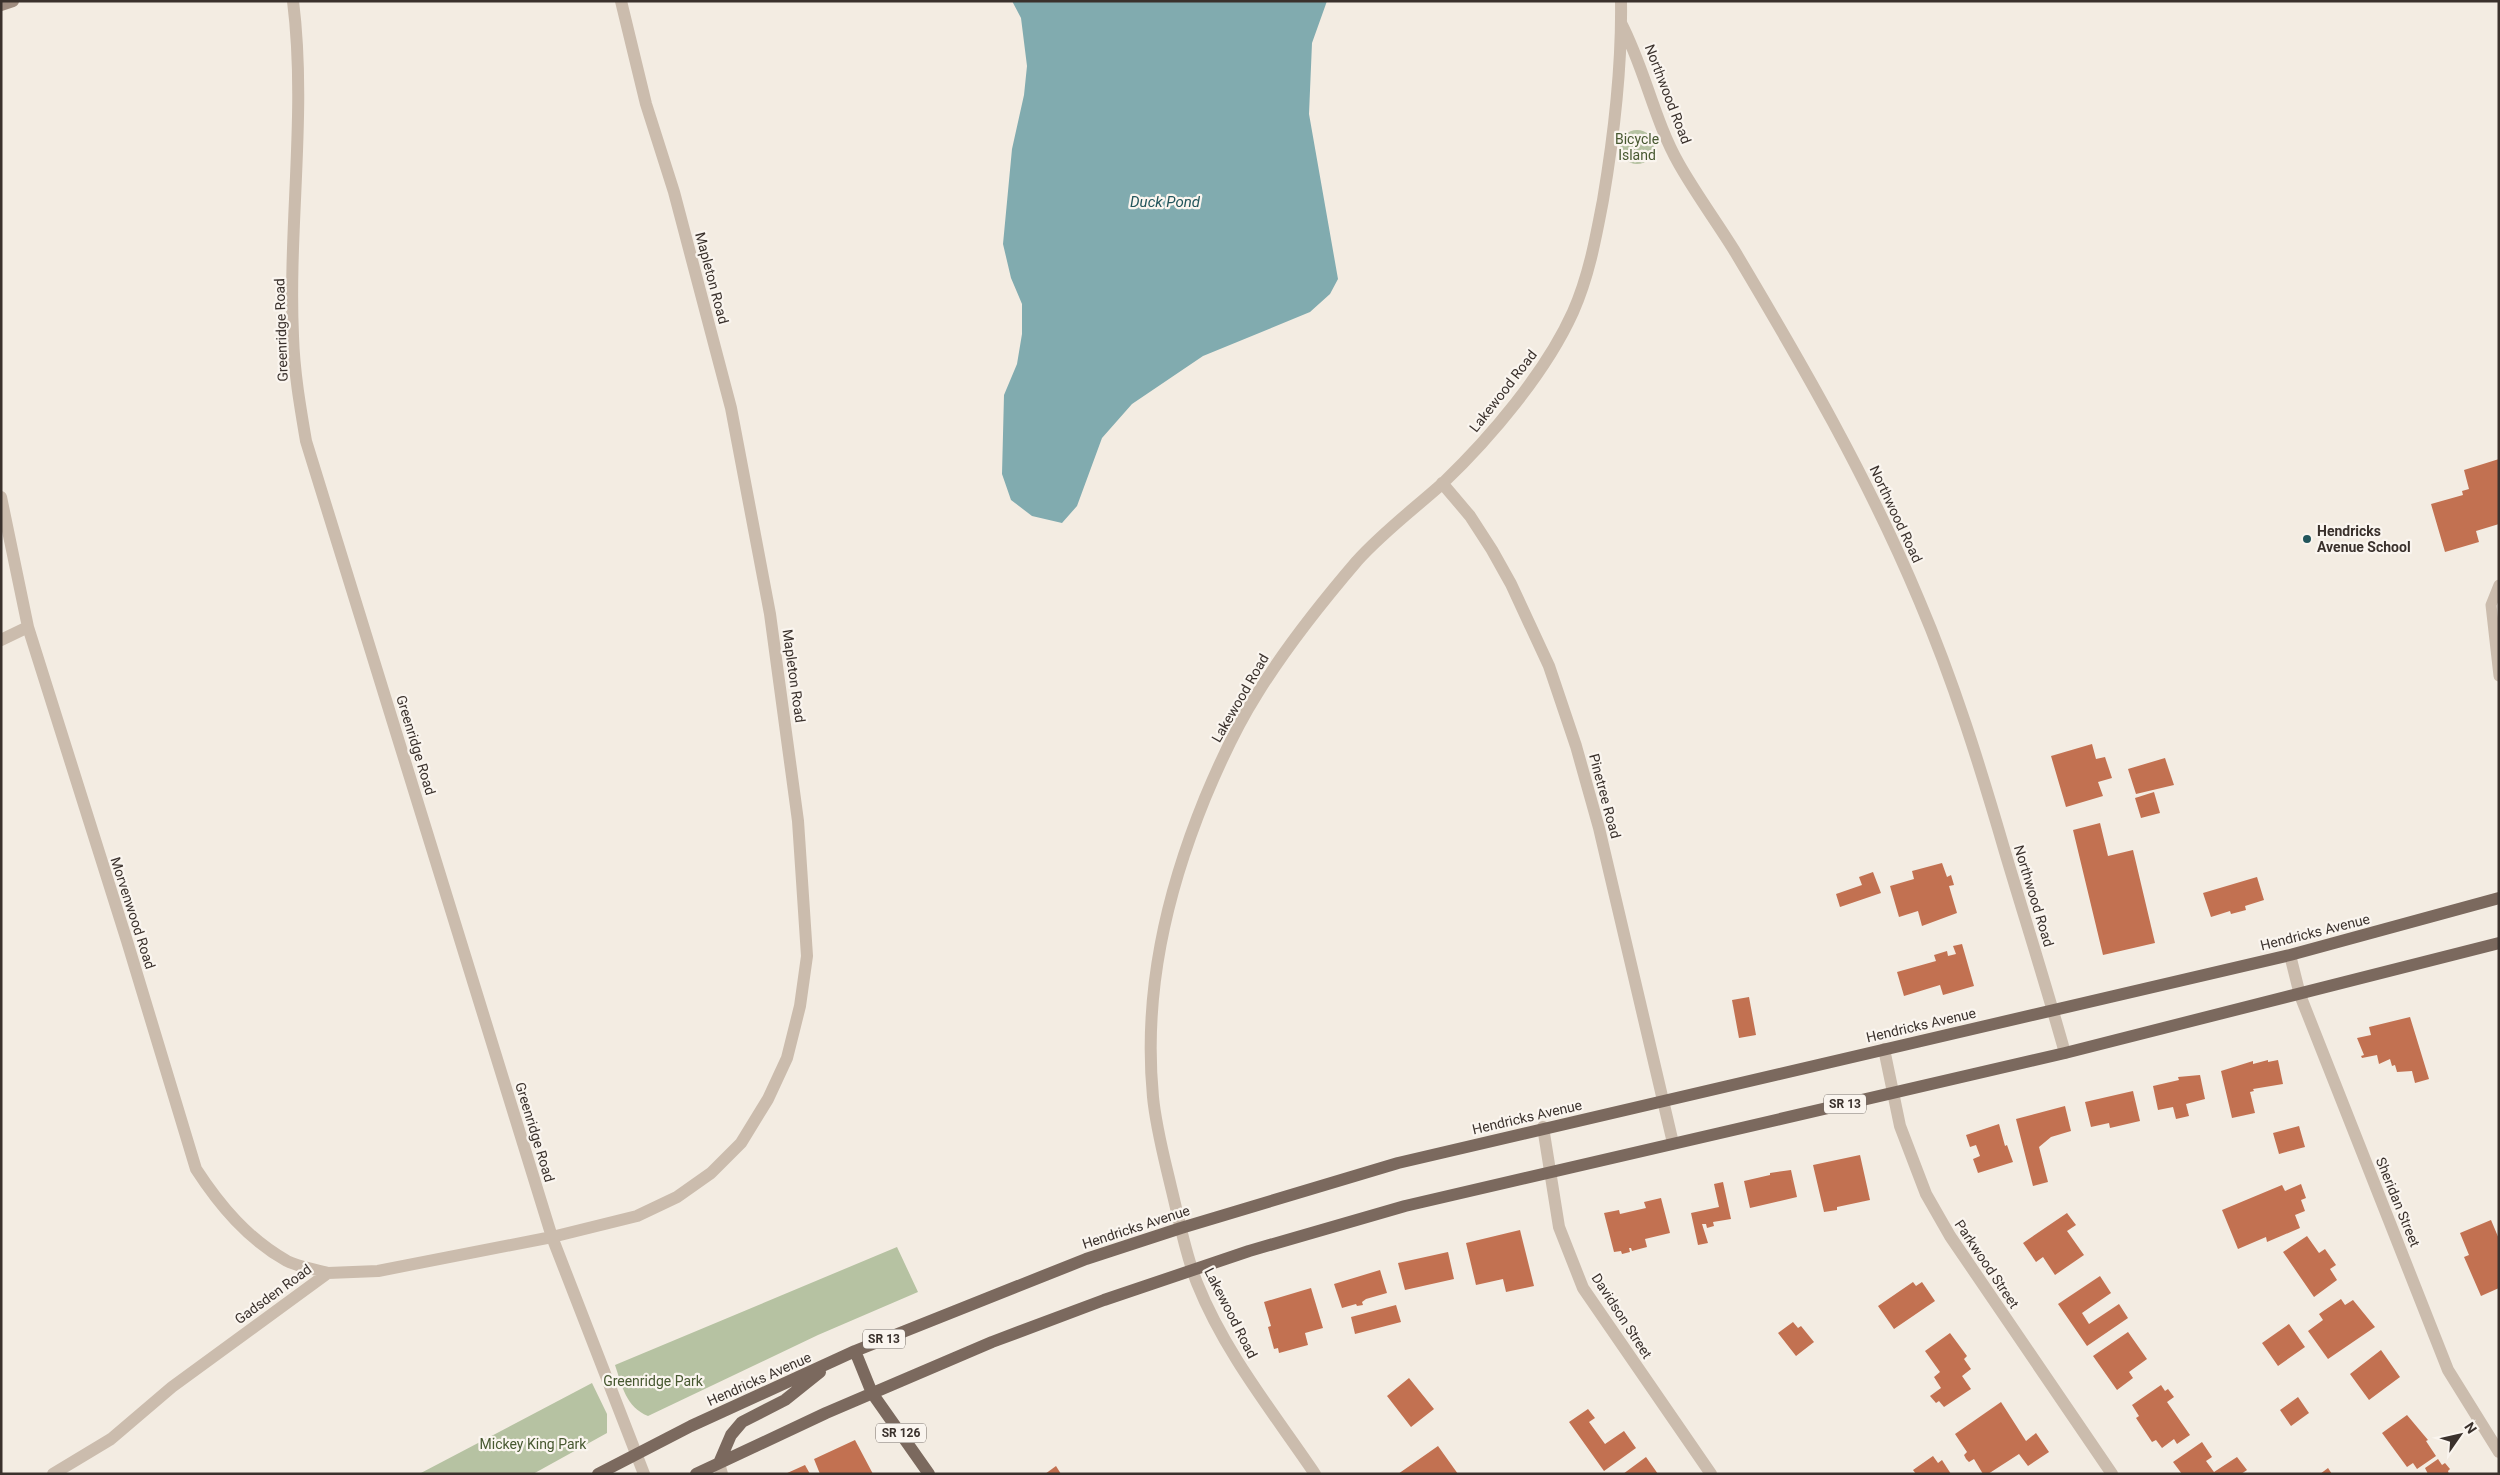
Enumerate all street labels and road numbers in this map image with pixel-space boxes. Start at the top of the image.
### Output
street label: Northwood Road [1642,42,1694,146]
street label: Mapleton Road [692,230,732,326]
street label: Greenridge Road [271,278,291,382]
street label: Lakewood Road [1466,347,1540,435]
street label: Northwood Road [1866,463,1926,565]
street label: Mapleton Road [780,628,808,724]
street label: Lakewood Road [1208,651,1272,745]
street label: Greenridge Road [393,693,439,797]
street label: Pinetree Road [1586,752,1624,840]
street label: Northwood Road [2011,843,2057,949]
street label: Morvenwood Road [107,855,159,971]
street label: Hendricks Avenue [2259,911,2371,953]
street label: Hendricks Avenue [1865,1005,1977,1045]
street label: Greenridge Road [512,1080,558,1184]
road number: SR 13 [1824,1094,1866,1114]
street label: Hendricks Avenue [1471,1097,1583,1137]
street label: Sheridan Street [2373,1155,2423,1250]
street label: Hendricks Avenue [1080,1202,1192,1252]
street label: Parkwood Street [1952,1217,2023,1312]
street label: Gadsden Road [232,1261,314,1327]
street label: Lakewood Road [1201,1265,1261,1361]
street label: Davidson Street [1589,1270,1656,1362]
road number: SR 13 [863,1330,905,1348]
street label: Hendricks Avenue [705,1349,813,1409]
road number: SR 126 [876,1424,926,1442]

